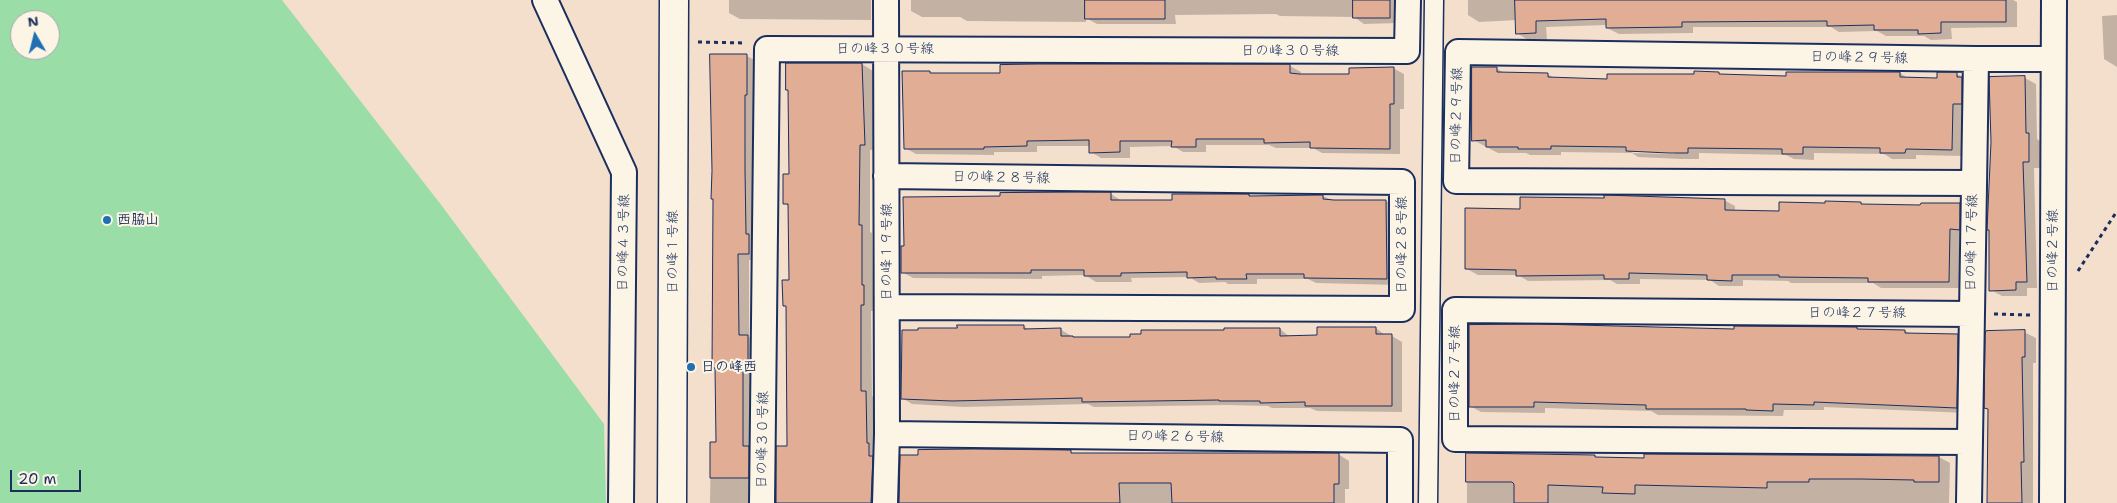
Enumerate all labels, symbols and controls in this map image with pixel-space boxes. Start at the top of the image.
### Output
north arrow [10,10,60,60]
text: N [26,11,40,31]
street label: 日の峰３０号線 [836,41,934,57]
street label: 日の峰３０号線 [1241,43,1339,59]
street label: 日の峰２９号線 [1810,49,1908,67]
street label: 日の峰２９号線 [1448,67,1466,165]
street label: 日の峰２８号線 [952,169,1050,187]
street label: 日の峰４３号線 [615,194,633,292]
street label: 日の峰１７号線 [1963,194,1981,292]
street label: 日の峰２８号線 [1394,196,1410,294]
street label: 日の峰１９号線 [879,203,895,301]
street label: 日の峰２号線 [2045,209,2061,293]
street label: 日の峰１号線 [665,210,681,294]
place label: 西脇山 [117,212,159,228]
marker: 西脇山 [101,214,113,226]
street label: 日の峰２７号線 [1808,305,1906,321]
street label: 日の峰２７号線 [1447,325,1463,423]
place label: 日の峰西 [701,359,757,375]
marker: 日の峰西 [685,361,697,373]
street label: 日の峰３０号線 [754,391,772,489]
street label: 日の峰２６号線 [1126,428,1224,446]
scale bar [12,460,84,492]
text: 20 m [18,469,57,489]

